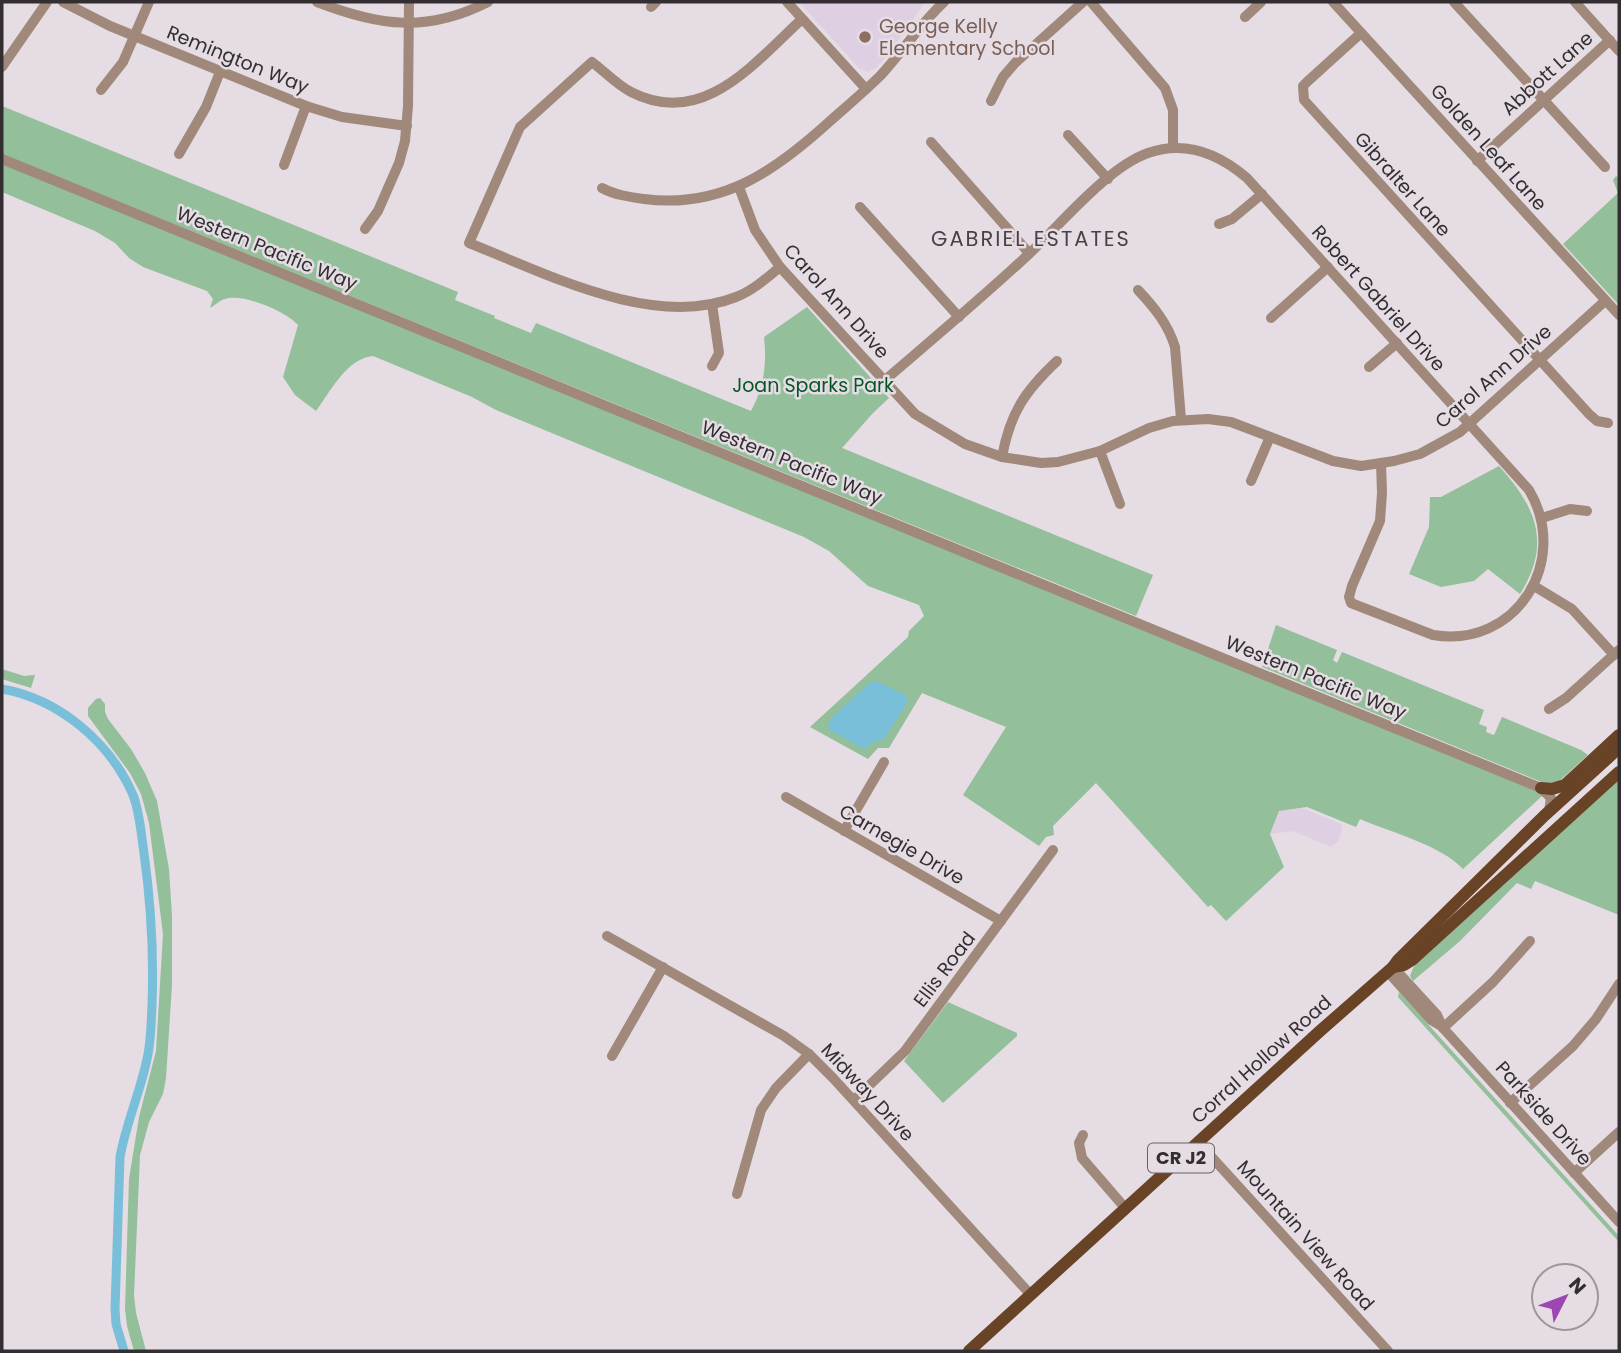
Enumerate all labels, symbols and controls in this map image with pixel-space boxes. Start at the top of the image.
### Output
place label: George Kelly Elementary School [879,13,1055,62]
street label: Remington Way [163,19,313,100]
street label: Abbott Lane [1496,25,1599,122]
marker: George Kelly Elementary School [857,29,873,45]
street label: Golden Leaf Lane [1424,78,1553,217]
street label: Gibralter Lane [1348,126,1457,243]
street label: Western Pacific Way [172,200,362,297]
street label: Robert Gabriel Drive [1305,219,1452,378]
district label: GABRIEL ESTATES [931,224,1131,253]
street label: Carol Ann Drive [778,238,896,365]
street label: Carol Ann Drive [1429,318,1557,435]
park label: Joan Sparks Park [732,372,894,399]
street label: Western Pacific Way [697,414,887,511]
street label: Western Pacific Way [1221,629,1411,726]
street label: Carnegie Drive [834,798,969,891]
street label: Ellis Road [907,926,982,1013]
street label: Corral Hollow Road [1185,989,1337,1130]
street label: Midway Drive [815,1037,920,1148]
street label: Parkside Drive [1489,1055,1598,1172]
road number: CR J2 [1148,1143,1214,1172]
street label: Mountain View Road [1231,1154,1381,1316]
north arrow [1530,1262,1600,1332]
text: N [1562,1272,1592,1300]

